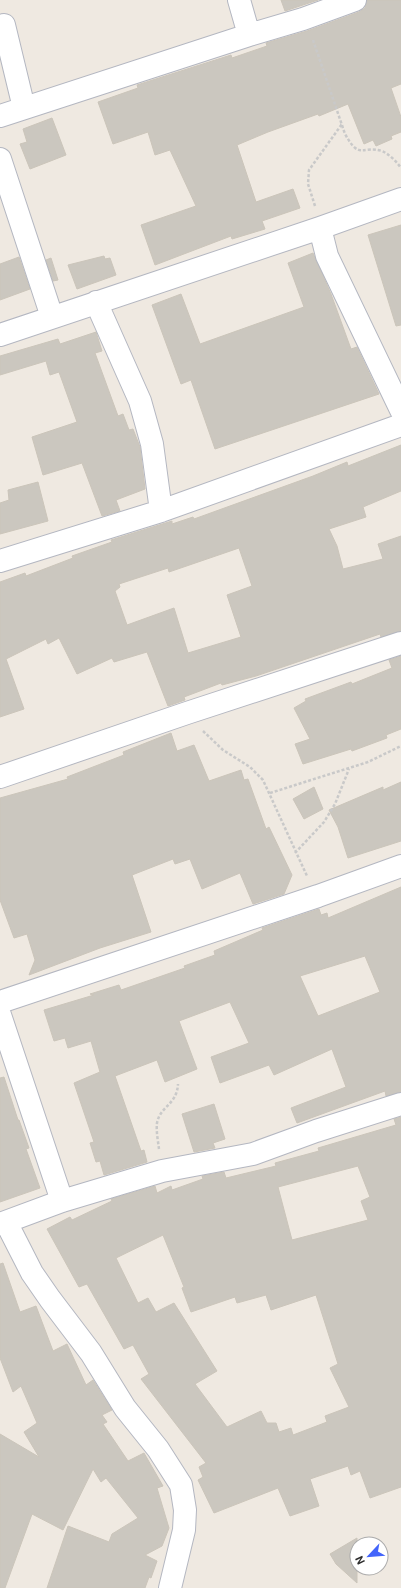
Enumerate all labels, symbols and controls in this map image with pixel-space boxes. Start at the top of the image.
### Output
north arrow [349,1536,389,1576]
text: N [353,1554,368,1567]

